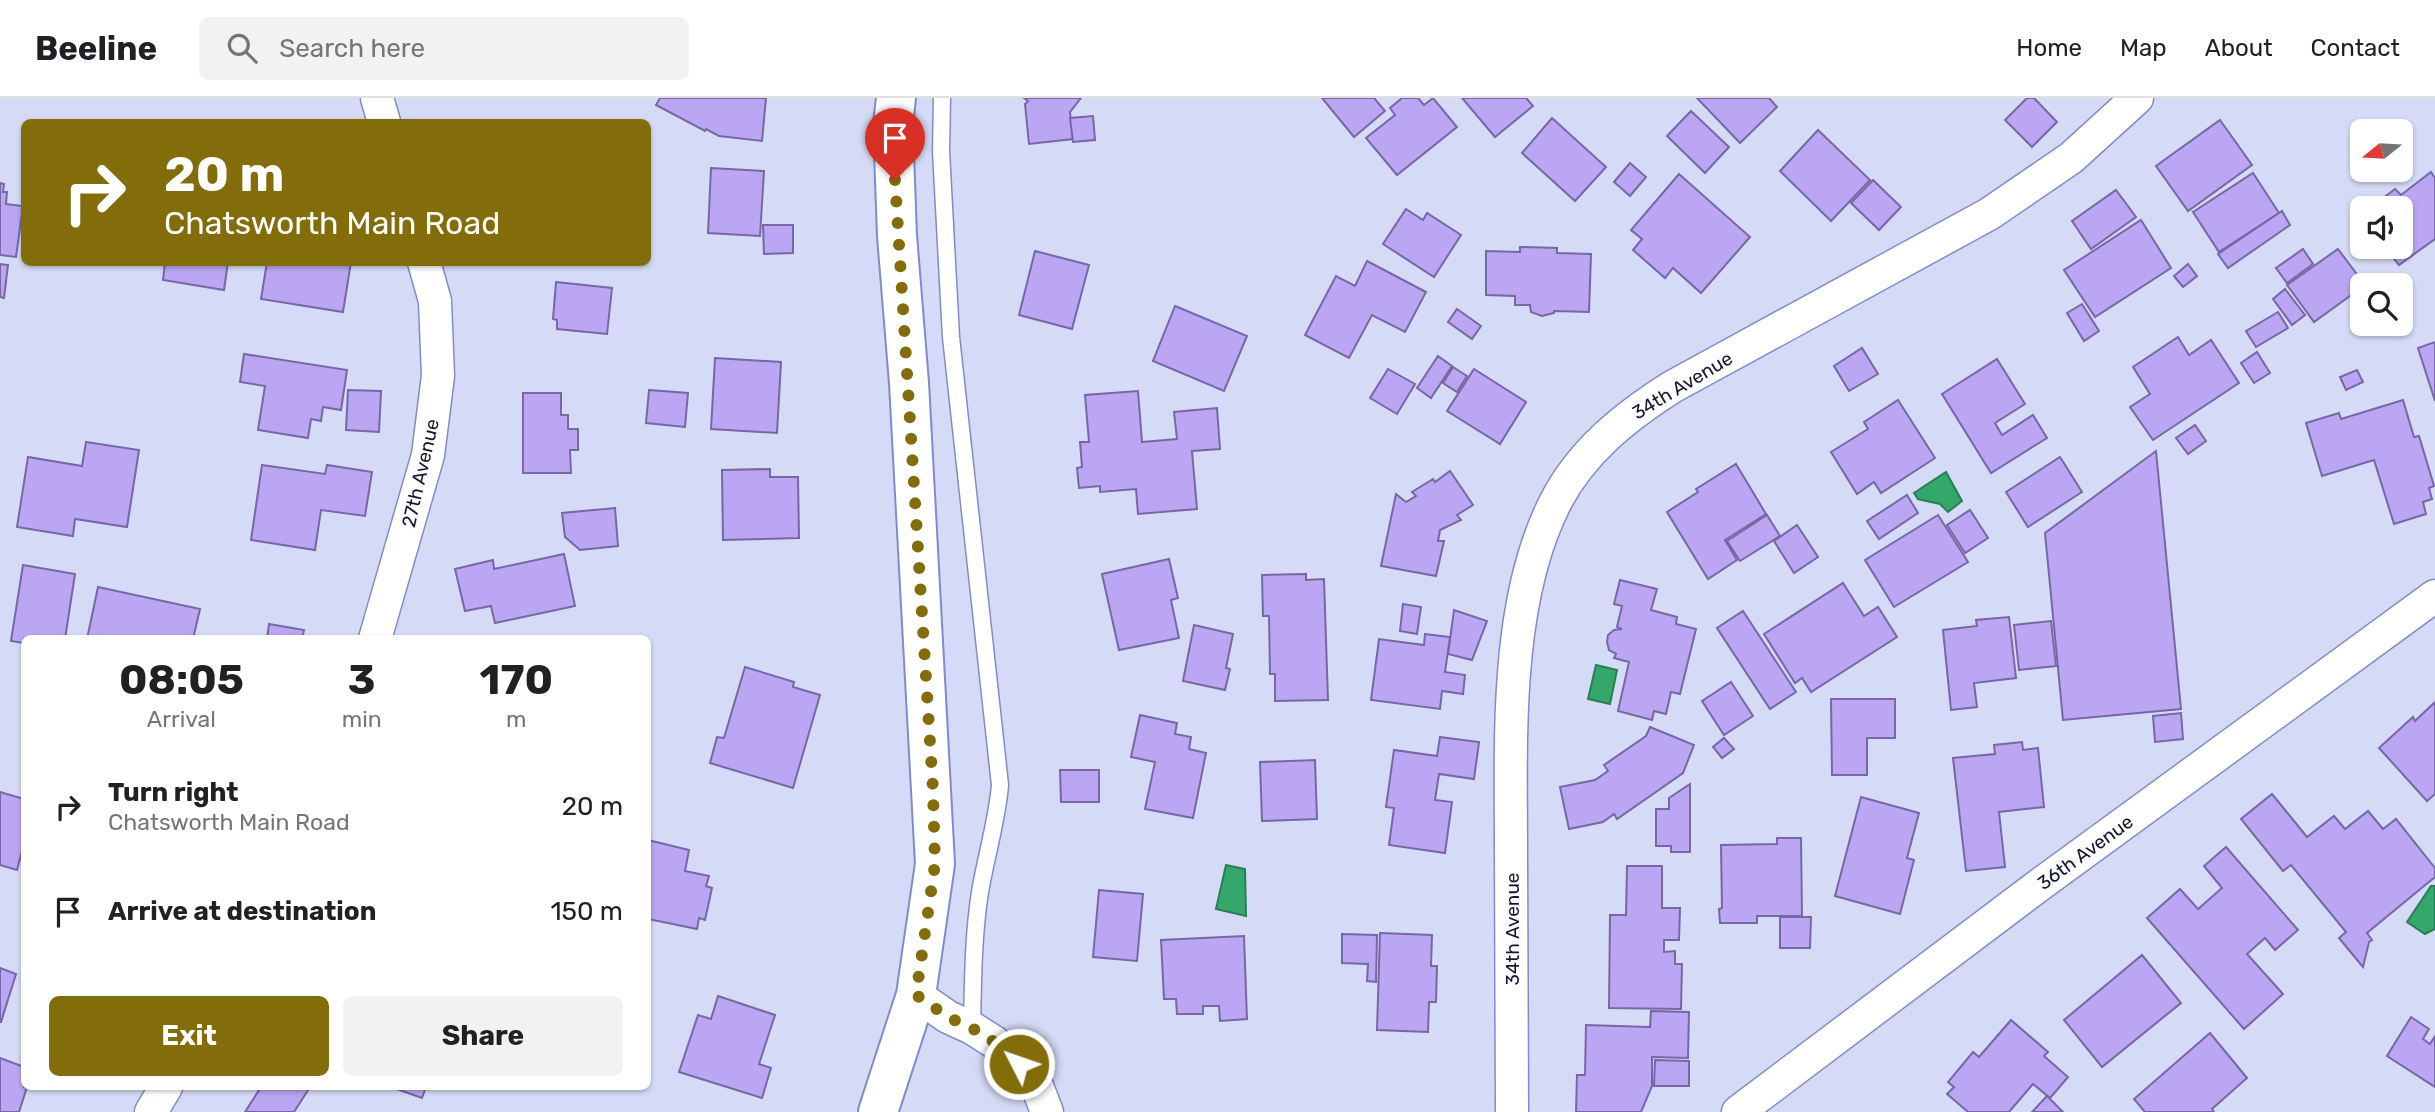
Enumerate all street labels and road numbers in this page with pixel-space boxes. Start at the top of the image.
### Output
street label: 34th Avenue [1628,346,1737,424]
street label: 27th Avenue [397,417,444,530]
street label: 36th Avenue [2033,810,2138,895]
street label: 34th Avenue [1501,873,1524,985]

